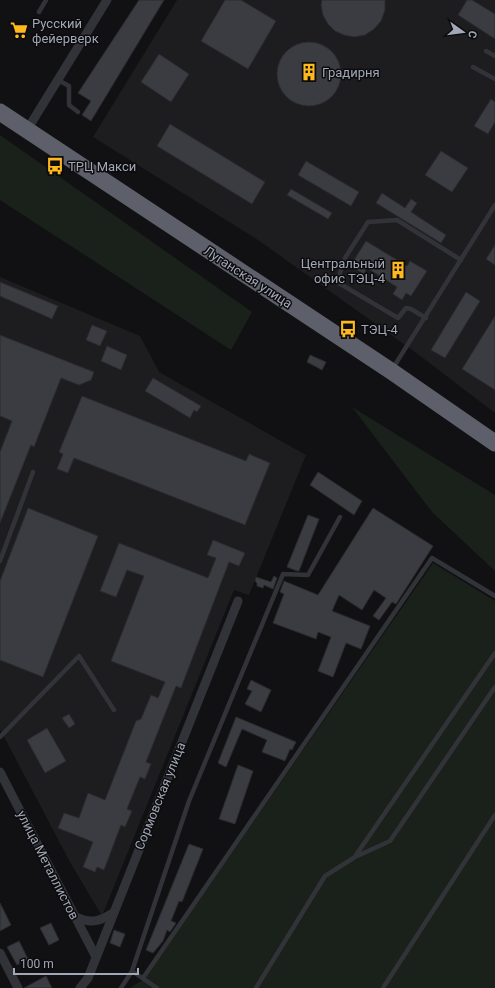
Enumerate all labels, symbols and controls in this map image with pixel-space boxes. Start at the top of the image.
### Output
north arrow [443,12,483,52]
place label: Русский фейерверк [32,16,99,46]
supermarket icon: Русский фейерверк [9,20,29,40]
text: С [465,29,479,39]
building icon: Градирня [299,62,319,82]
place label: Градирня [322,65,380,80]
bus stop icon: ТРЦ Макси [45,156,65,176]
place label: ТРЦ Макси [68,159,136,174]
street label: Луганская улица [201,243,295,311]
place label: Центральный офис ТЭЦ-4 [301,256,386,286]
building icon: Центральный офис ТЭЦ-4 [388,260,408,280]
bus stop icon: ТЭЦ-4 [338,319,358,339]
place label: ТЭЦ-4 [361,322,399,337]
street label: Сормовская улица [132,740,188,852]
street label: улица Металлистов [14,808,82,922]
scale bar [14,950,138,976]
text: 100 m [20,957,54,971]

